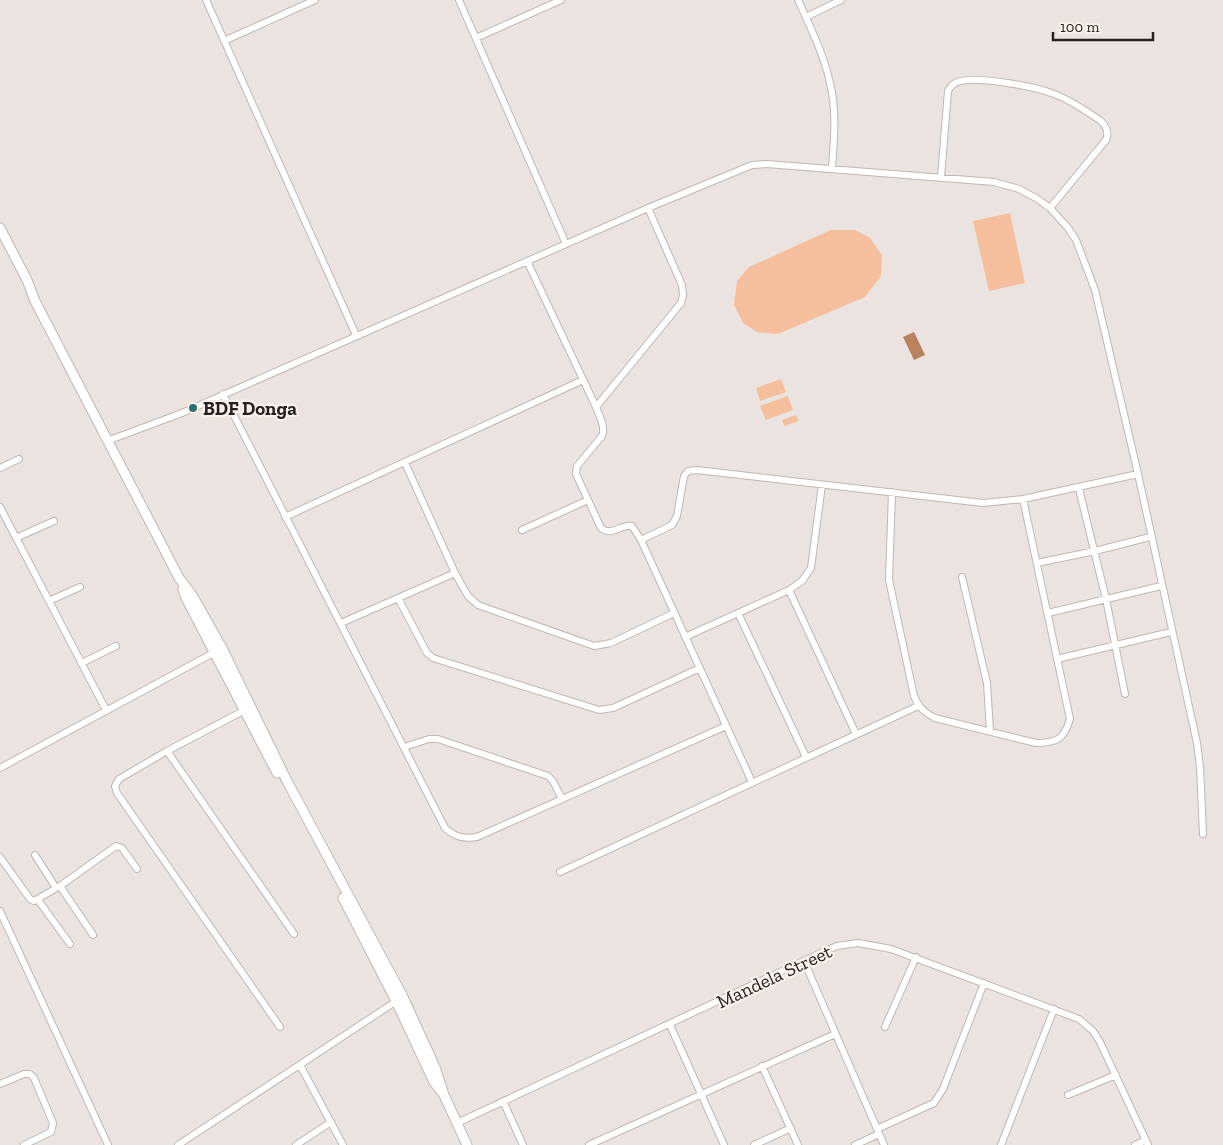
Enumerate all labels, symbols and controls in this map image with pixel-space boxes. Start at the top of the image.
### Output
scale bar [1053,10,1153,42]
text: 100 m [1060,18,1099,36]
place label: BDF Donga [203,397,297,420]
marker: BDF Donga [187,402,199,414]
street label: Mandela Street [713,940,836,1013]

